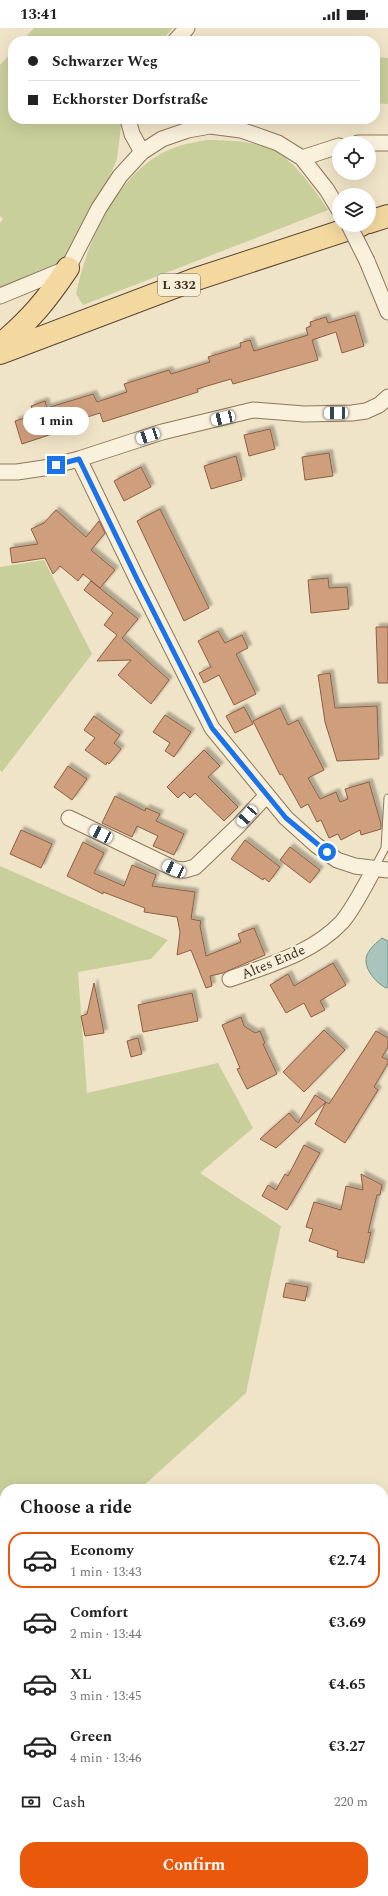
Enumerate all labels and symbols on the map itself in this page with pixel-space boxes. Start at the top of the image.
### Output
road number: L 332 [158,274,200,296]
callout: 1 min [23,407,89,435]
car [324,407,348,419]
car [210,409,236,427]
car [135,427,161,445]
route end [47,456,65,474]
car [235,803,259,829]
car [88,823,114,845]
route start [318,843,336,861]
car [161,858,187,880]
street label: Altes Ende [238,939,308,985]

